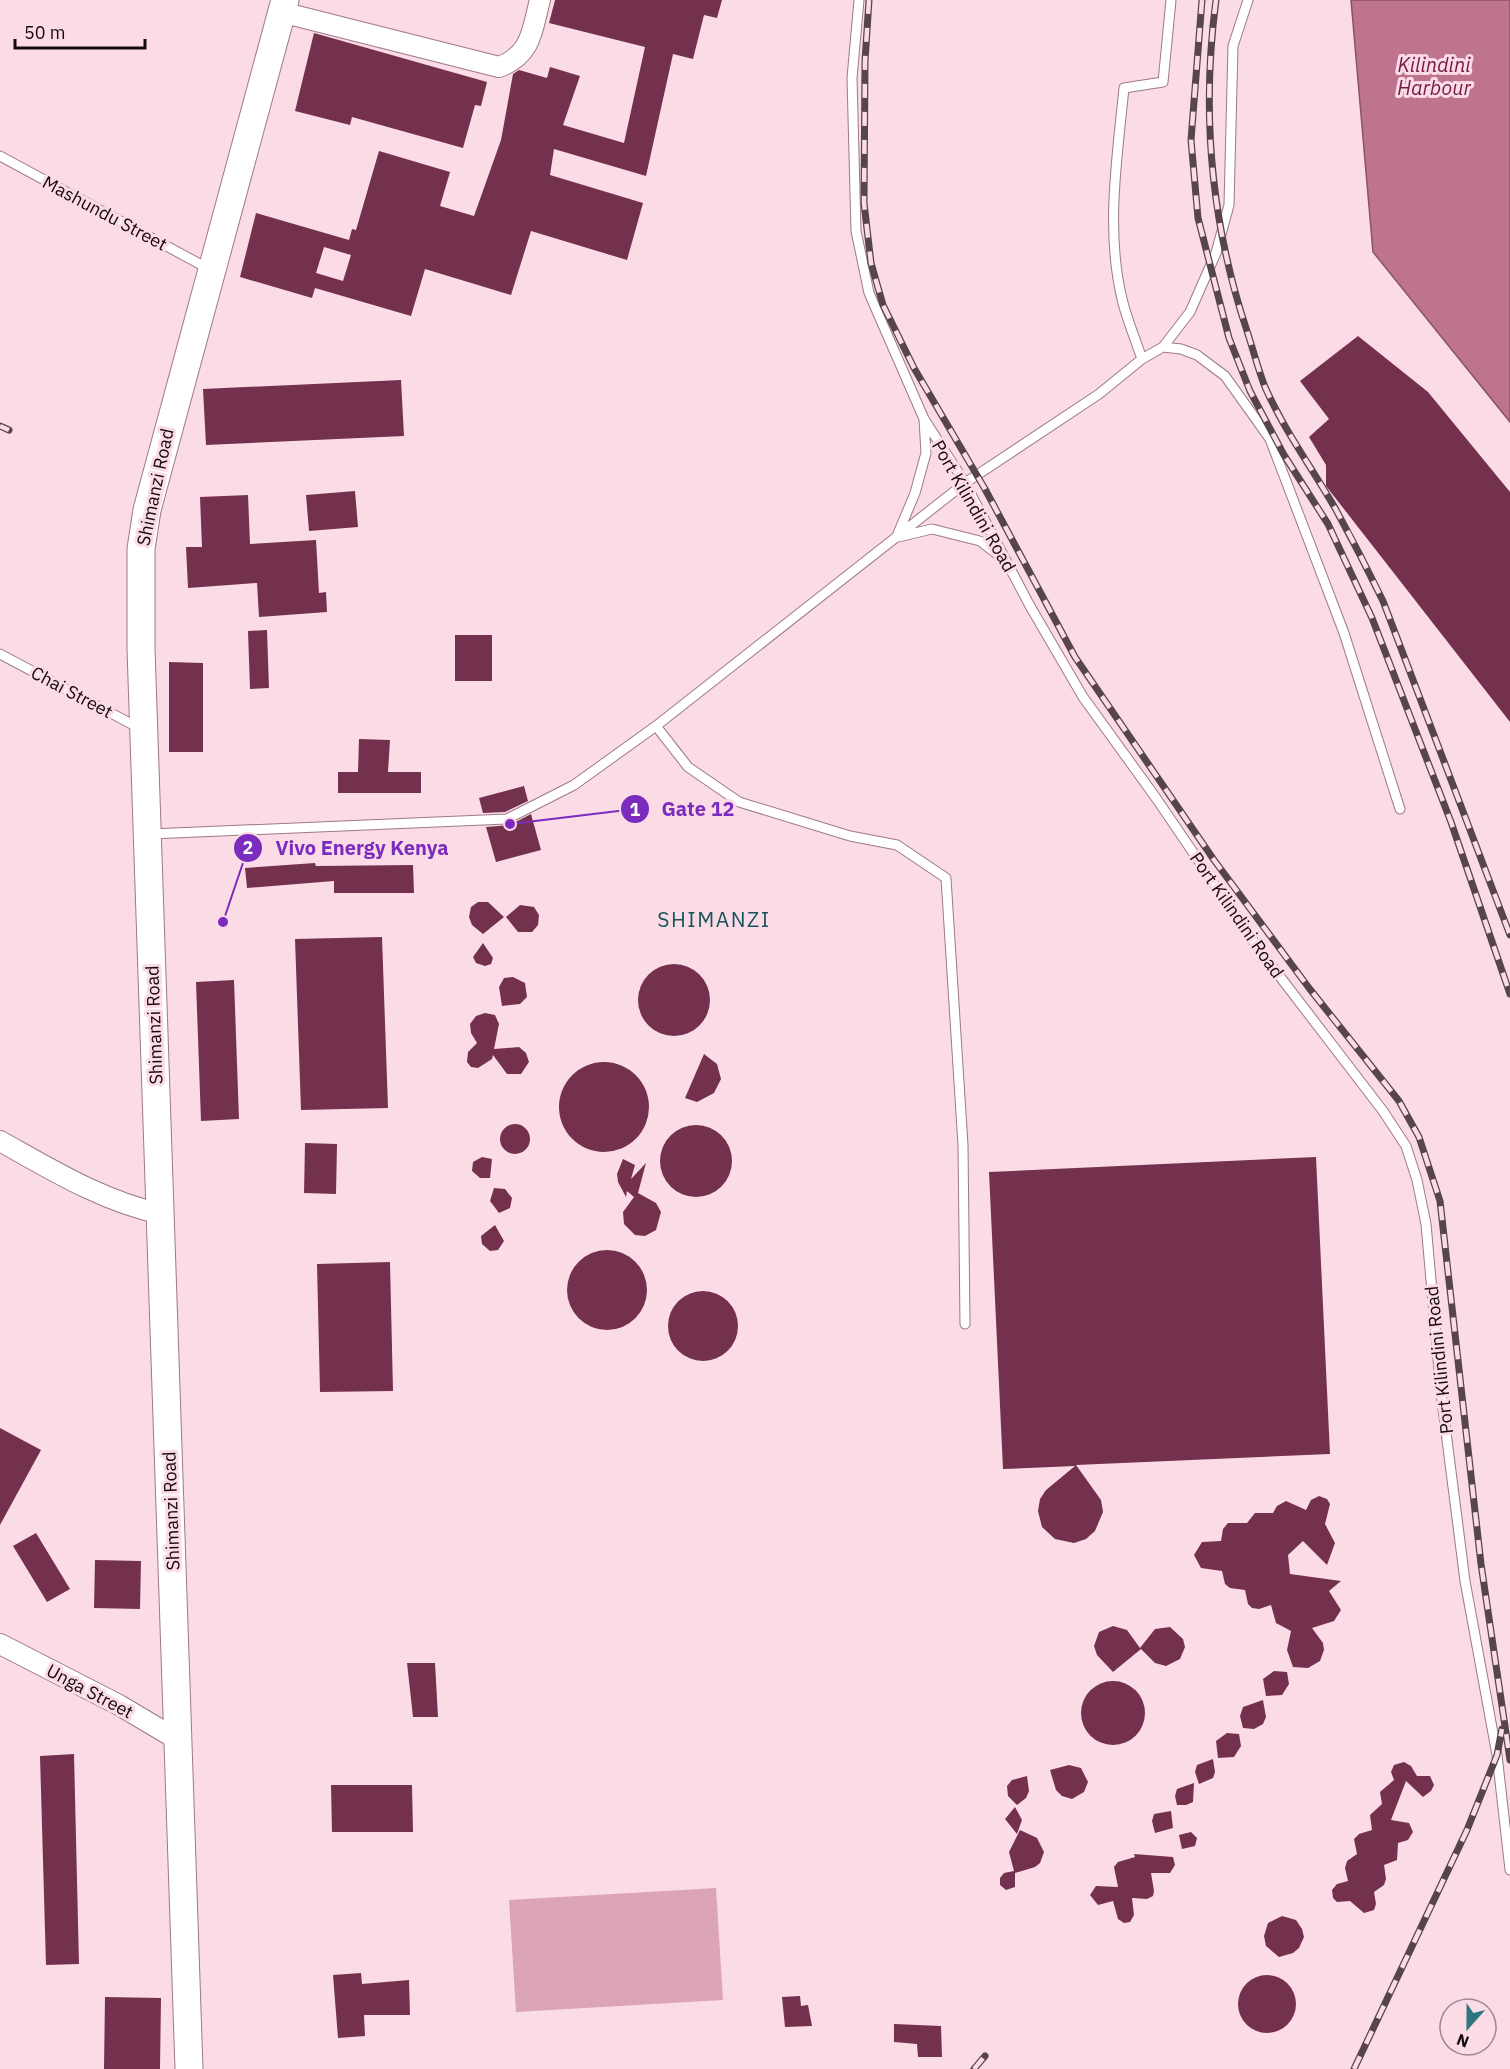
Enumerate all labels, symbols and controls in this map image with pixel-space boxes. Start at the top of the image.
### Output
scale bar [15,12,146,50]
text: 50 m [24,21,66,44]
water label: Kilindini Harbour [1397,51,1472,101]
street label: Mashundu Street [39,170,171,256]
street label: Shimanzi Road [131,426,179,548]
street label: Port Kilindini Road [927,436,1021,576]
street label: Chai Street [27,661,117,723]
callout: Gate 12 [620,790,747,828]
text: Gate 12 [661,795,735,822]
text: 1 [630,798,641,821]
callout: Vivo Energy Kenya [233,829,460,867]
text: Vivo Energy Kenya [275,834,449,861]
text: 2 [243,836,253,859]
street label: Port Kilindini Road [1185,847,1289,983]
district label: SHIMANZI [657,905,771,933]
street label: Shimanzi Road [140,965,168,1085]
street label: Port Kilindini Road [1420,1285,1458,1435]
street label: Shimanzi Road [157,1451,185,1571]
street label: Unga Street [43,1659,137,1723]
north arrow [1438,1997,1498,2057]
text: N [1454,2030,1472,2052]

